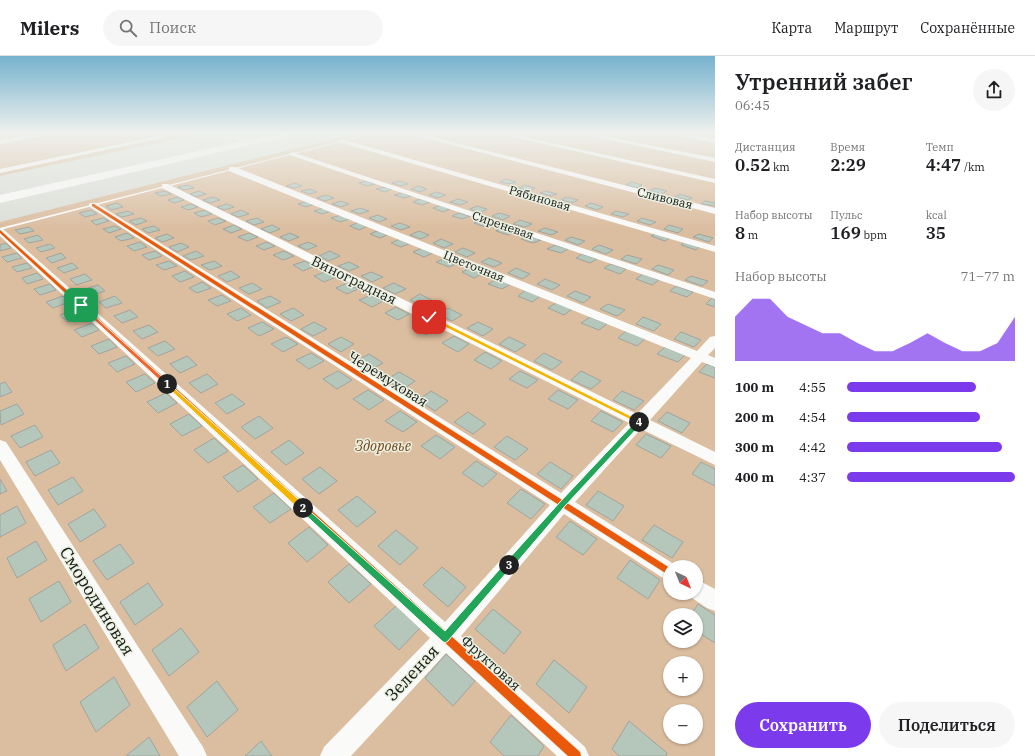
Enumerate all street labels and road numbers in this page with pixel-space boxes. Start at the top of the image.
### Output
street label: Рябиновая [507,182,573,214]
street label: Сливовая [636,184,694,212]
street label: Сиреневая [470,207,536,243]
street label: Цветочная [441,247,507,285]
street label: Виноградная [308,252,400,308]
street label: Черемуховая [345,347,431,411]
street label: Смородиновая [55,542,139,660]
street label: Фруктовая [457,631,525,695]
street label: Зеленая [380,640,444,706]

